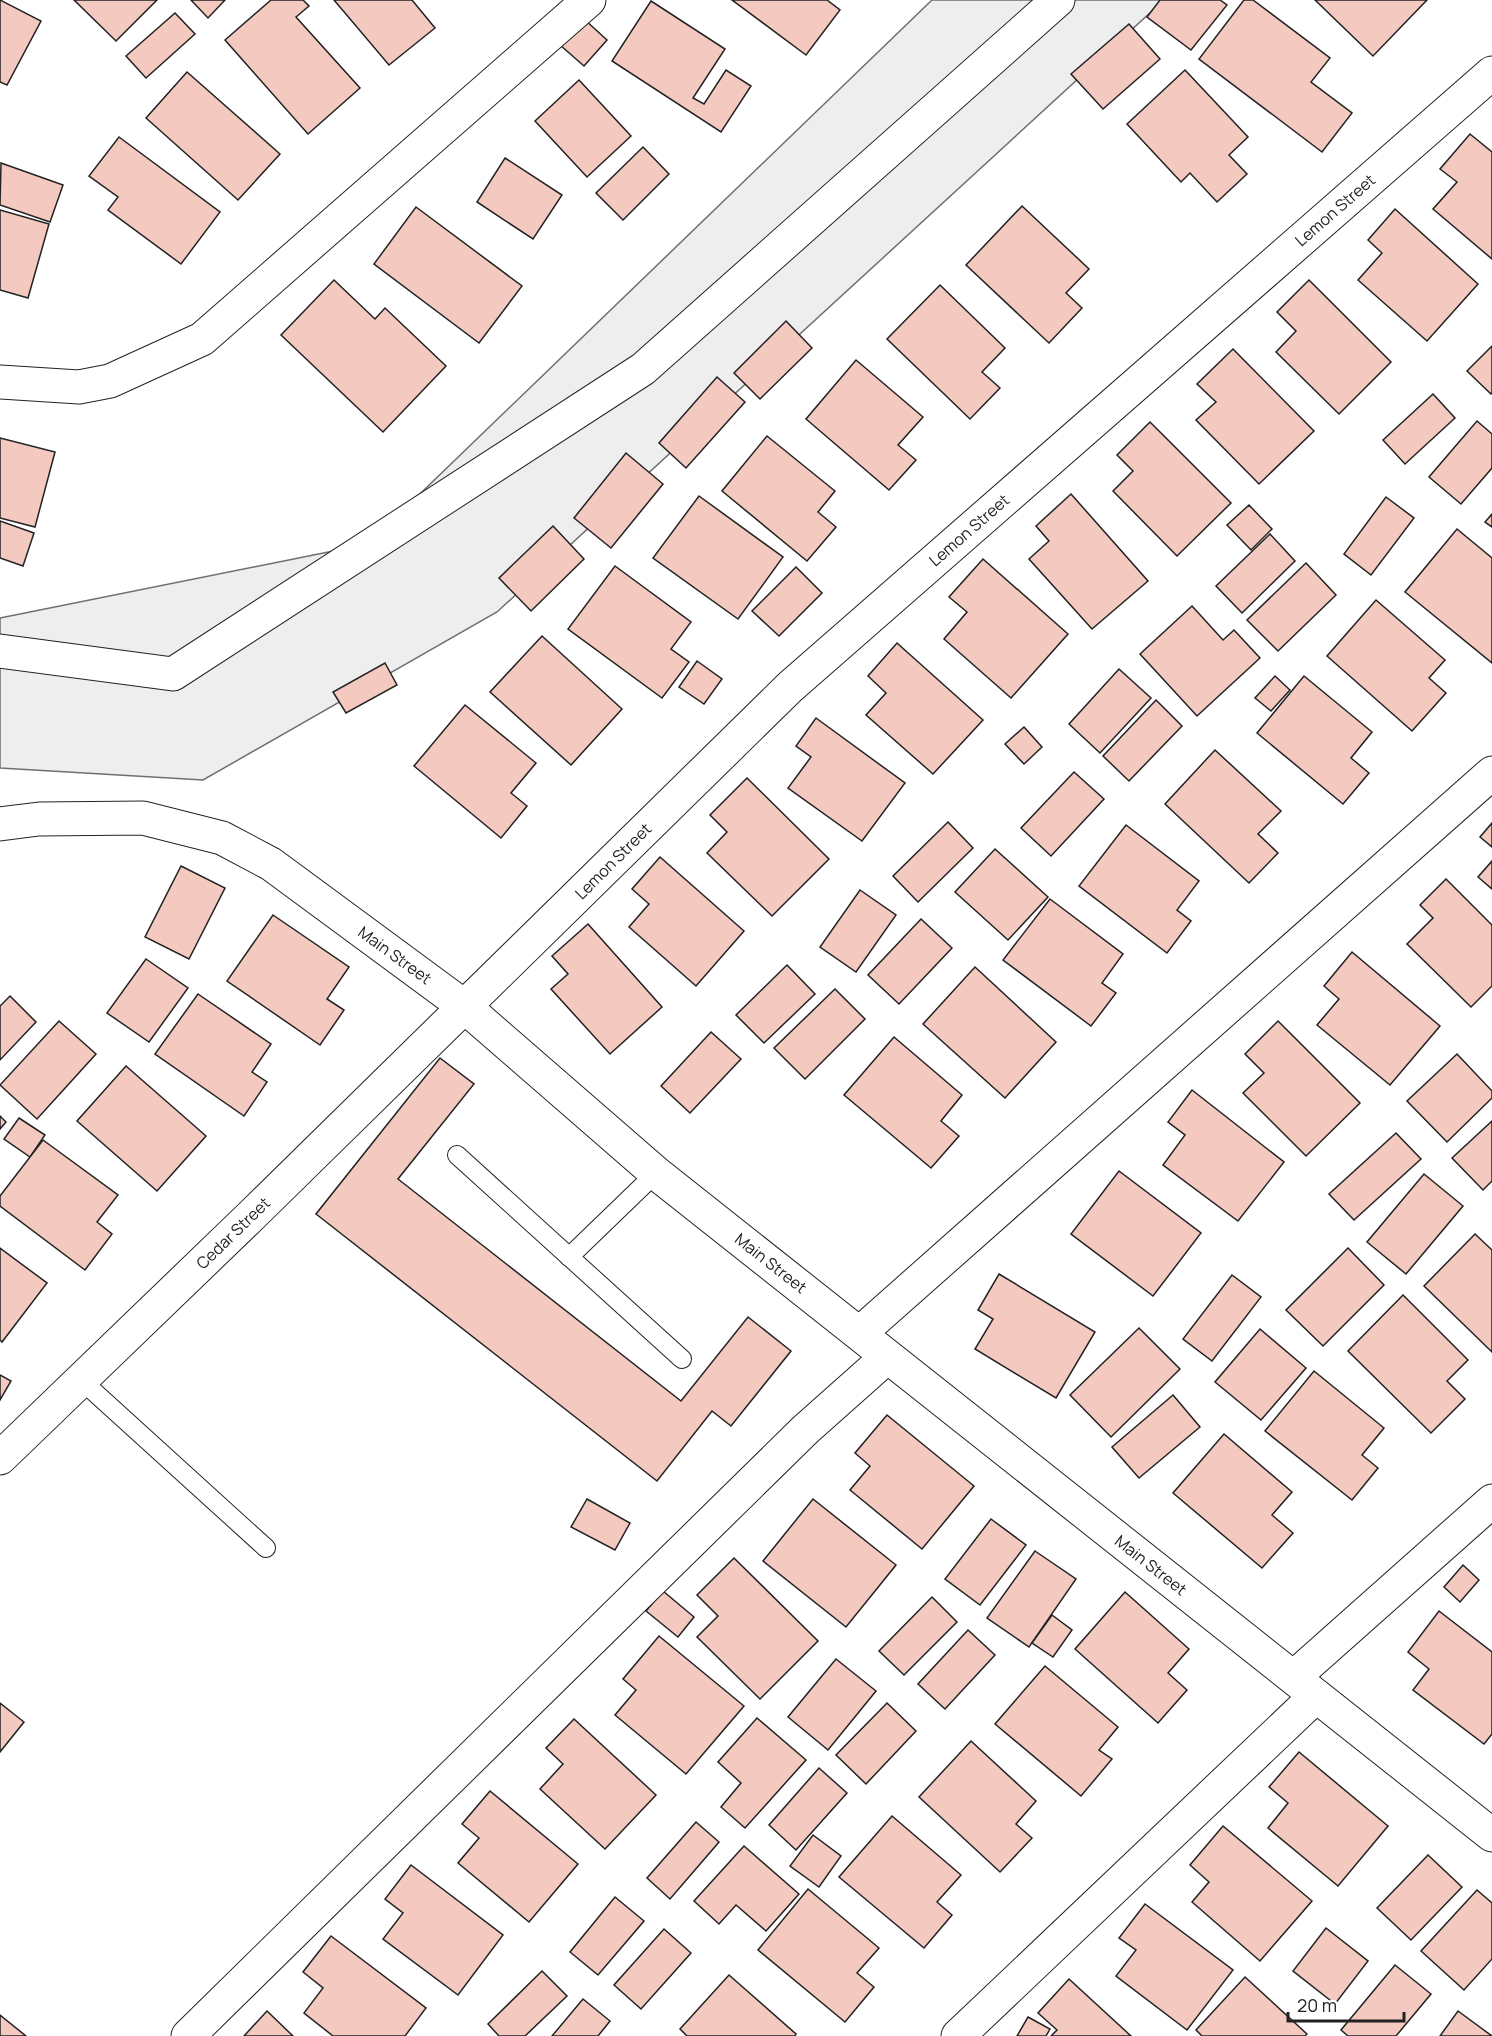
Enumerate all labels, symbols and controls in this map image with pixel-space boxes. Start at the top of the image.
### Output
street label: Lemon Street [1290,169,1380,251]
street label: Lemon Street [924,489,1014,571]
street label: Lemon Street [570,818,656,904]
street label: Main Street [354,921,436,989]
street label: Cedar Street [191,1192,275,1274]
street label: Main Street [730,1228,812,1298]
street label: Main Street [1110,1530,1192,1600]
scale bar [1288,1985,1404,2023]
text: 20 m [1297,1993,1337,2017]

